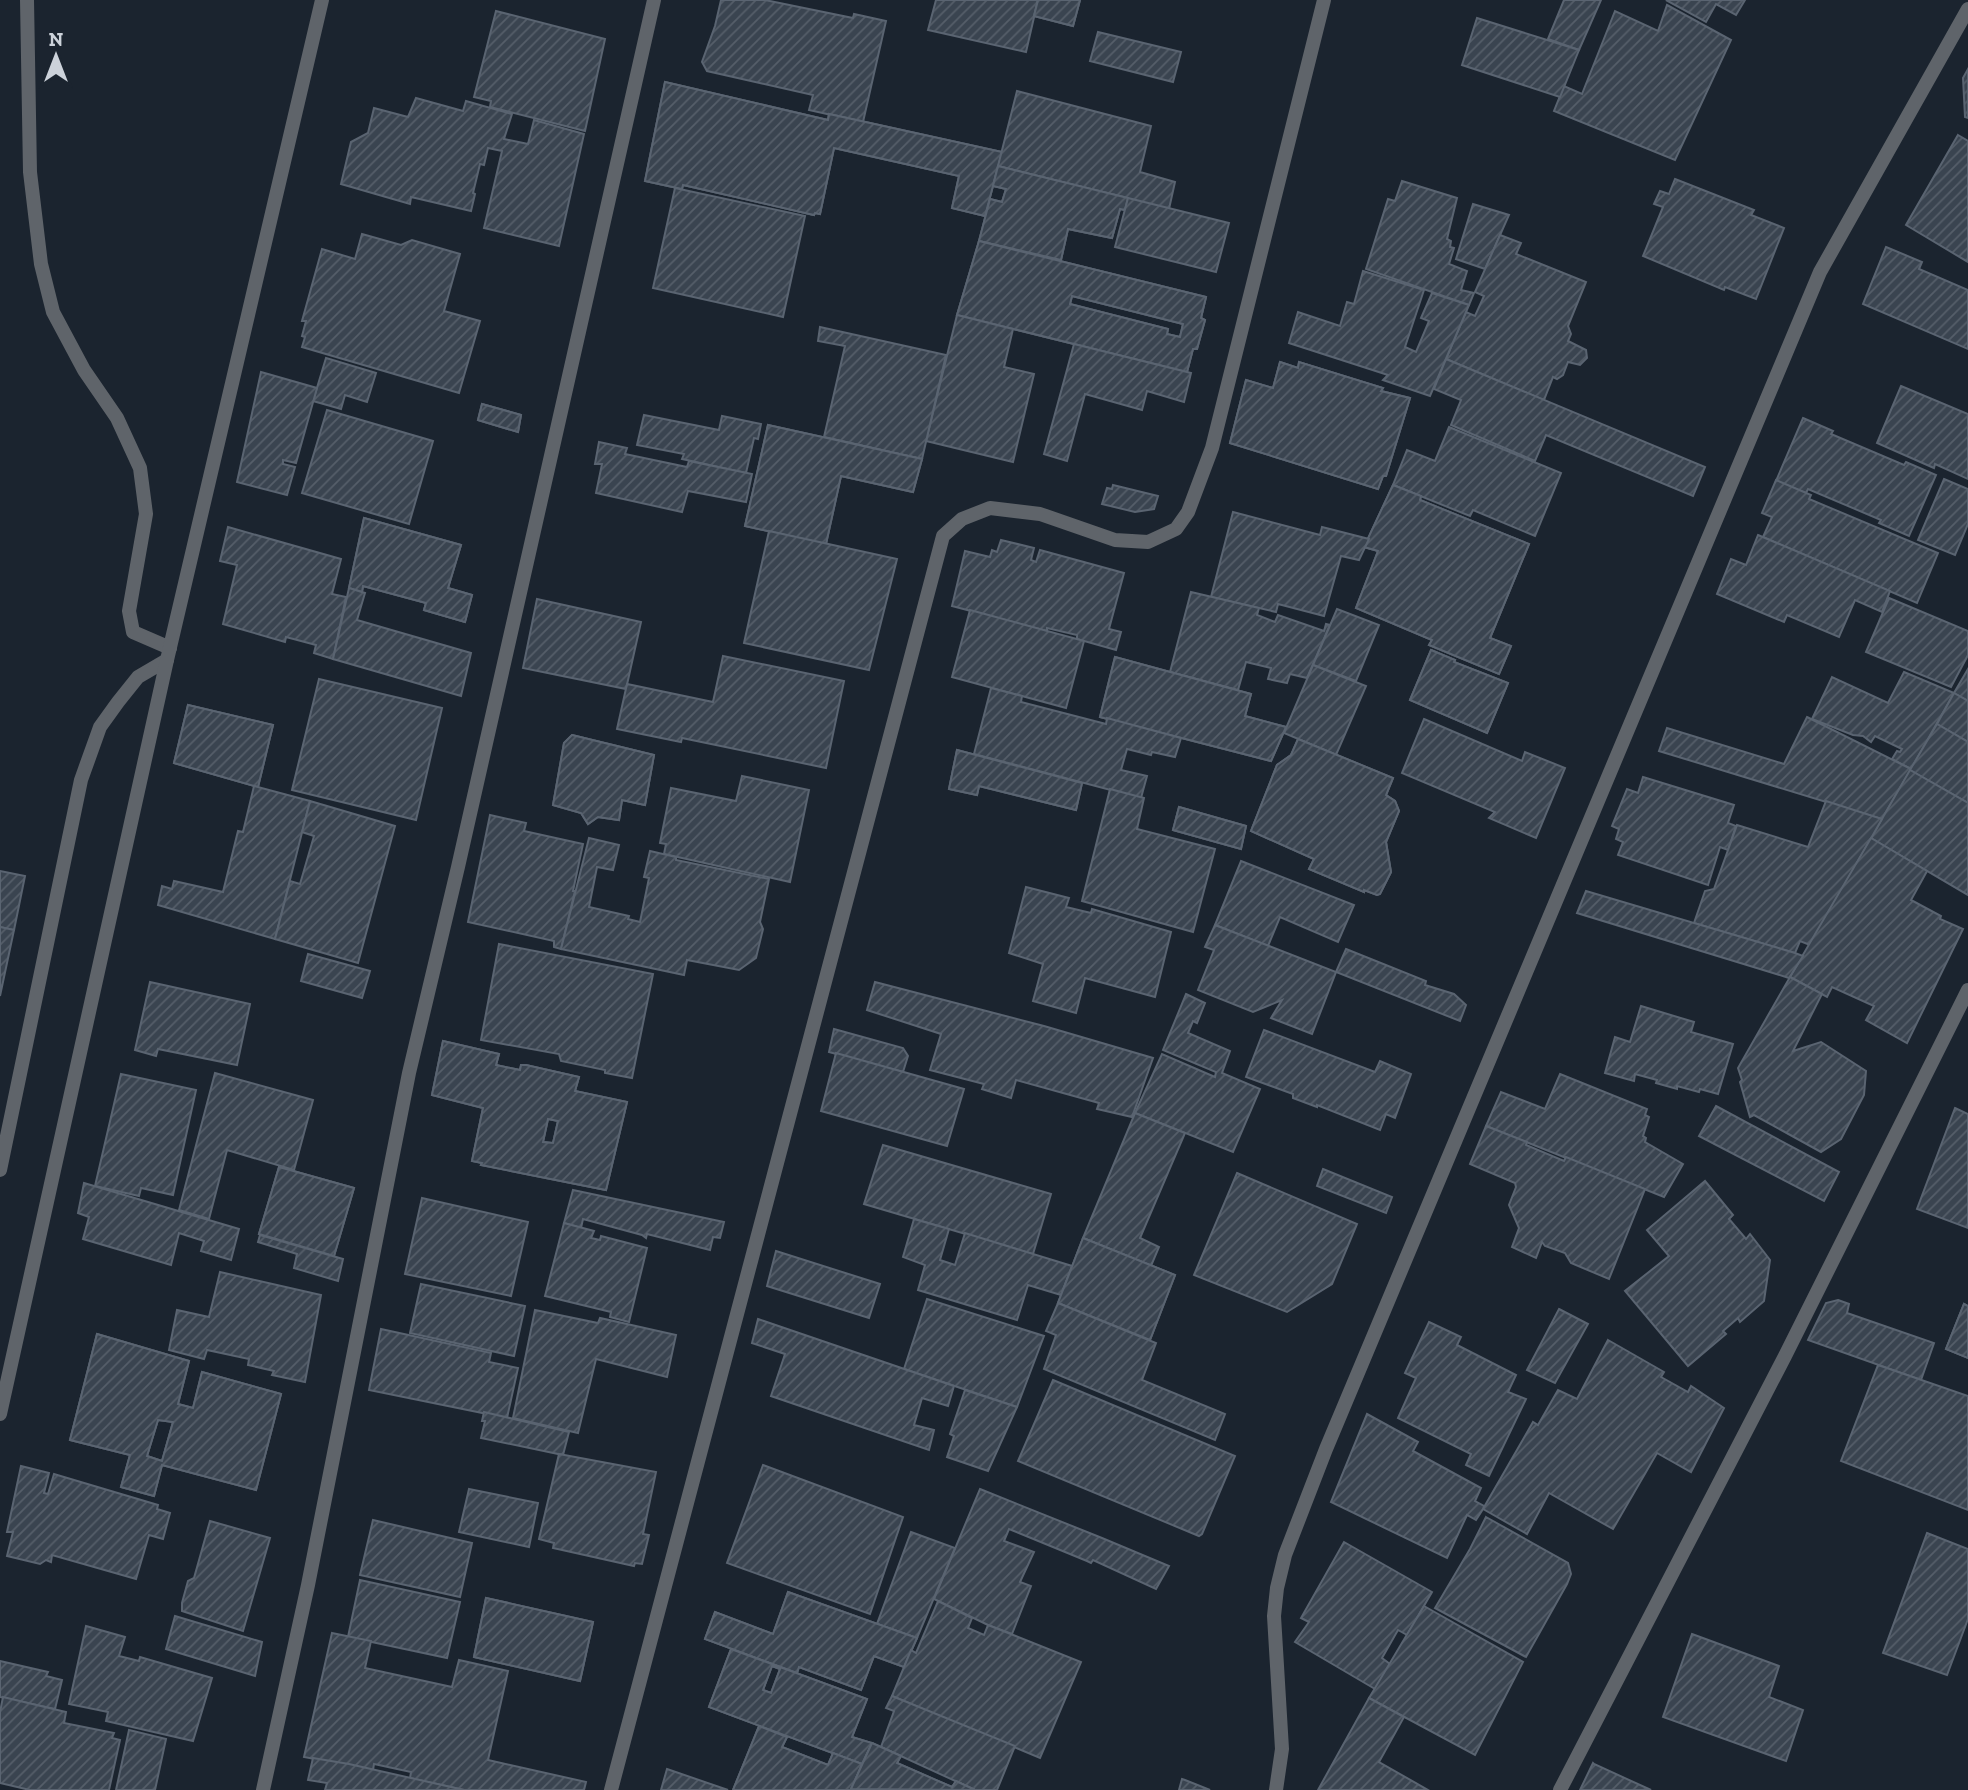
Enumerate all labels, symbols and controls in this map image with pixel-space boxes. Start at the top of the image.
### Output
north arrow [21,21,91,91]
text: N [49,28,63,51]

